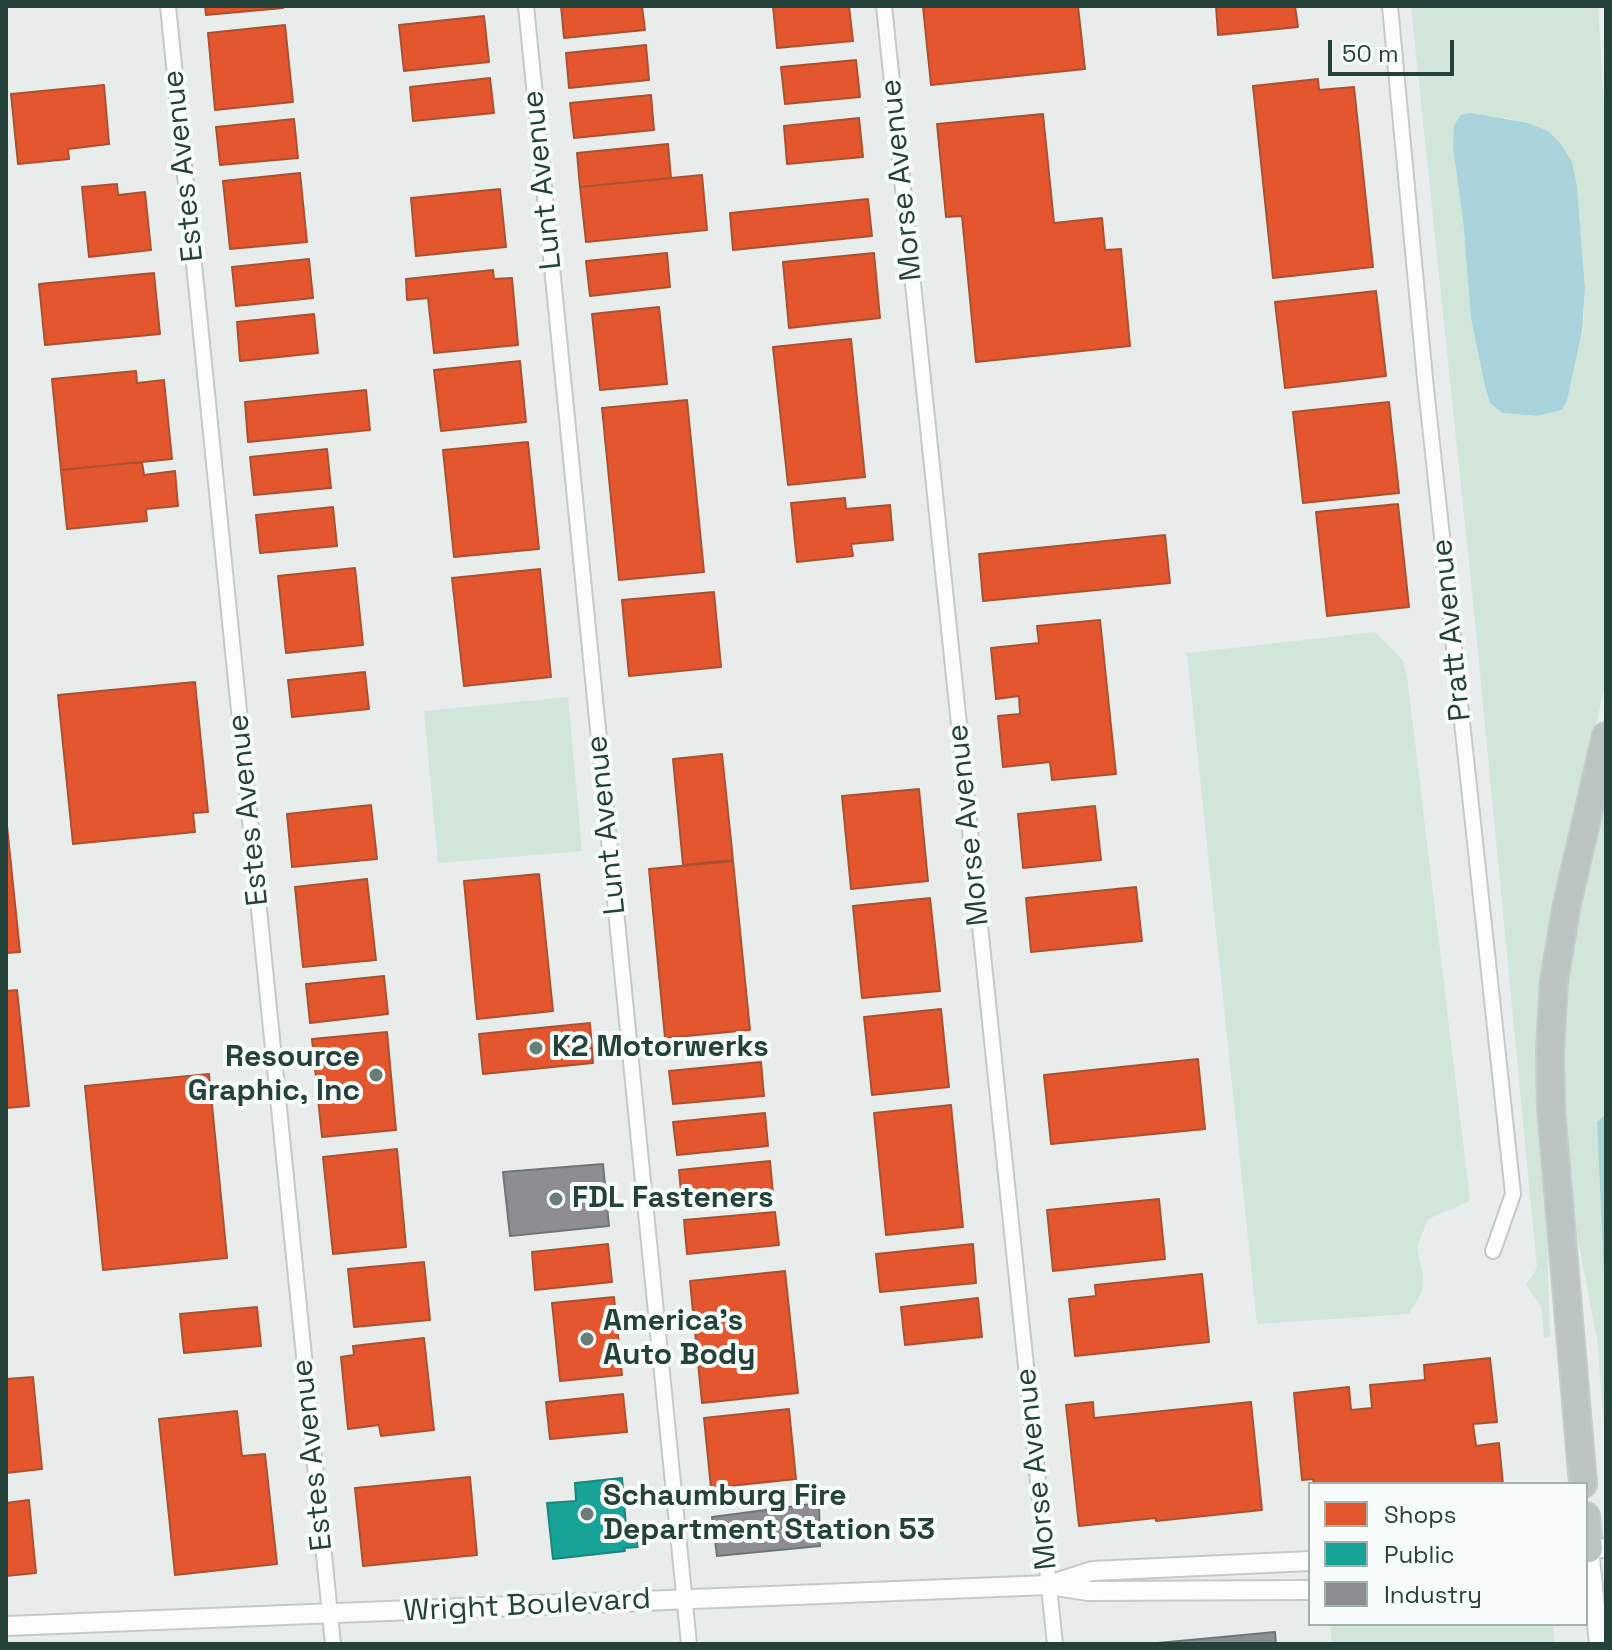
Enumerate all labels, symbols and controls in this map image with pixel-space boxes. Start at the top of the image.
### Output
scale bar [1332,24,1458,74]
text: 50 m [1342,38,1399,69]
street label: Estes Avenue [156,68,212,264]
street label: Morse Avenue [874,77,930,283]
street label: Lunt Avenue [516,89,570,271]
street label: Pratt Avenue [1425,537,1479,723]
street label: Estes Avenue [221,712,277,908]
street label: Morse Avenue [941,722,997,928]
street label: Lunt Avenue [580,734,634,916]
place label: K2 Motorwerks [552,1030,769,1066]
marker: K2 Motorwerks [527,1039,545,1057]
place label: Resource Graphic, Inc [188,1040,360,1110]
marker: Resource Graphic, Inc [367,1066,385,1084]
place label: FDL Fasteners [572,1181,774,1217]
marker: FDL Fasteners [547,1190,565,1208]
place label: America's Auto Body [603,1304,756,1374]
marker: America's Auto Body [578,1330,596,1348]
street label: Estes Avenue [285,1357,341,1553]
street label: Morse Avenue [1009,1366,1065,1572]
place label: Schaumburg Fire Department Station 53 [603,1479,935,1550]
legend [1308,1482,1588,1626]
text: Shops [1384,1499,1456,1530]
marker: Schaumburg Fire Department Station 53 [578,1505,596,1523]
text: Public [1384,1539,1455,1570]
text: Industry [1384,1579,1482,1610]
street label: Wright Boulevard [402,1582,652,1630]

